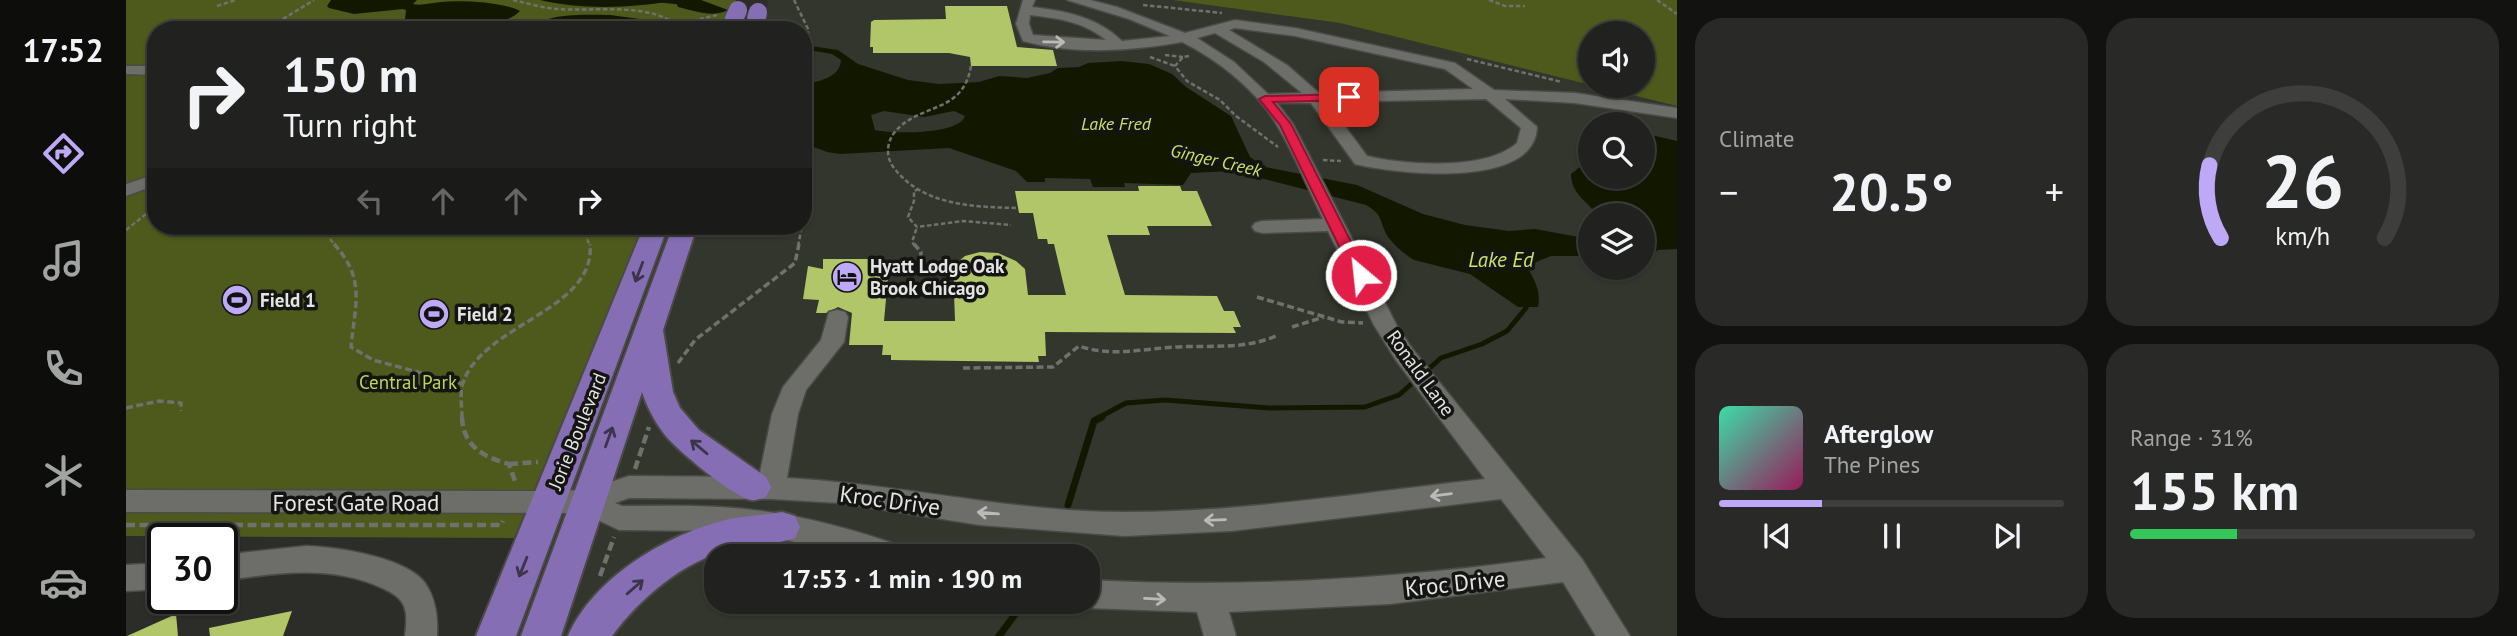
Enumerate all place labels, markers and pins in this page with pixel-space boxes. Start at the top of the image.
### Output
pin [1319,67,1379,127]
place label: Hyatt Lodge Oak Brook Chicago [870,254,1005,300]
hotel icon: Hyatt Lodge Oak Brook Chicago [830,260,864,294]
sports icon: Field 1 [220,283,254,317]
place label: Field 1 [260,288,316,312]
sports icon: Field 2 [417,297,451,331]
place label: Field 2 [457,302,513,326]

